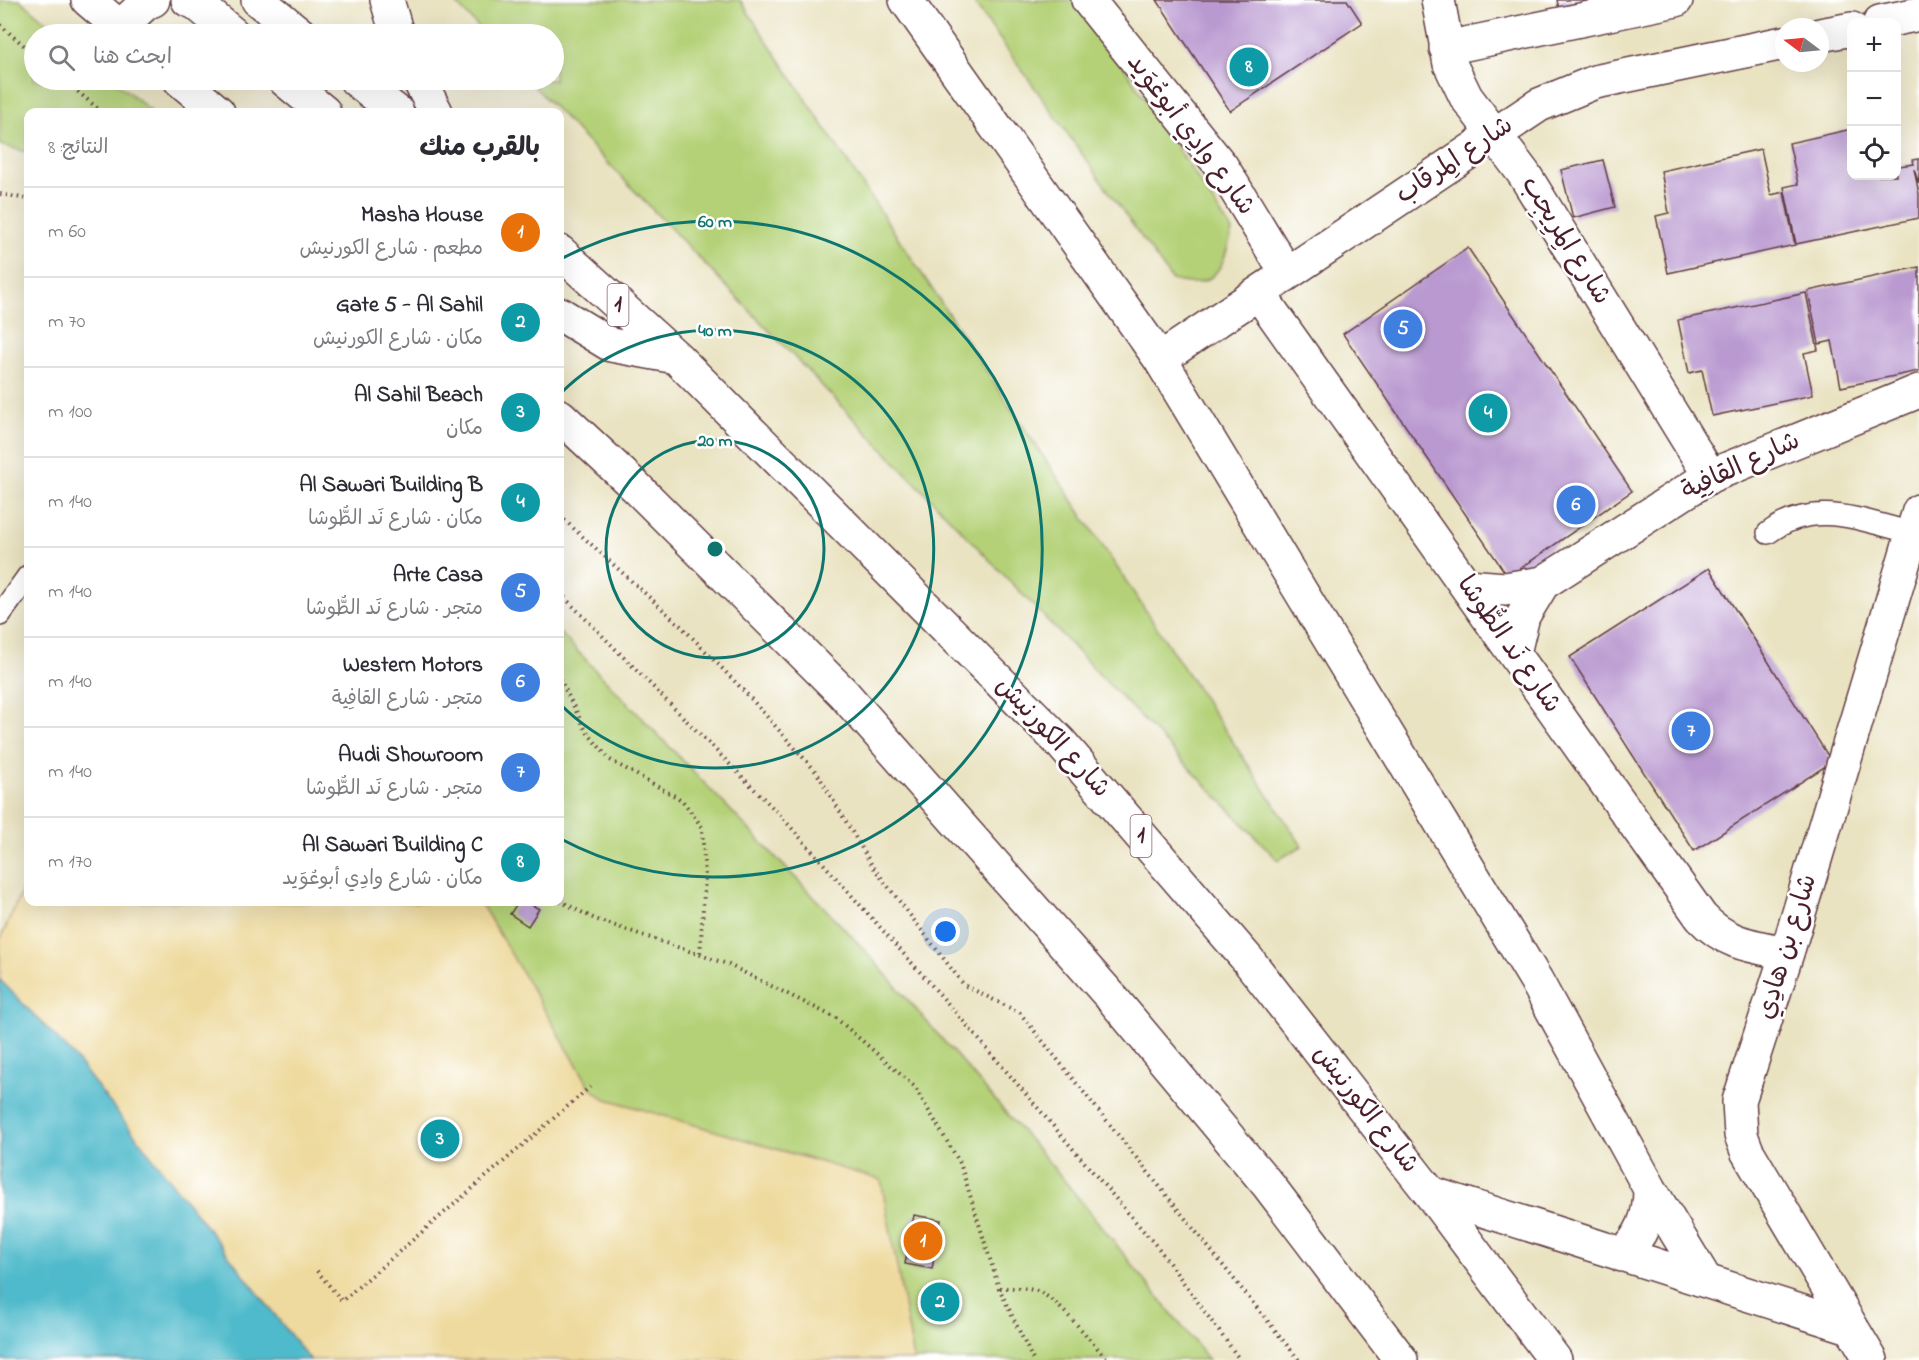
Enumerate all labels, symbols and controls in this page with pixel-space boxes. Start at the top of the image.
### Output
north arrow [1775,18,1829,72]
map controls [1847,18,1901,180]
button: + [1847,18,1901,72]
search box [24,24,564,90]
icon: search [45,41,78,74]
text: ابحث هنا [93,42,172,74]
pin: 8 [1230,44,1268,90]
street label: شارع وادِي أبوعُوَيد [1116,46,1264,224]
button: − [1847,72,1901,126]
street label: شارع المِرقاب [1388,108,1522,214]
button: locate [1847,126,1901,180]
text: بالقرب منك [419,130,540,168]
text: النتائج: 8 [48,134,108,163]
street label: شارع المِرِيجِب [1510,169,1620,313]
text: Masha House [361,200,483,232]
text: 60 m [698,210,732,236]
text: 60 m [48,218,86,247]
text: 1 [517,218,524,247]
text: مطعم · شارع الكورنيش [300,235,483,264]
road number: 1 [608,284,628,326]
text: Gate 5 - Al Sahil [336,290,483,322]
pin: 5 [1384,306,1422,352]
text: 70 m [48,308,85,337]
text: 2 [516,308,525,337]
text: 40 m [698,319,732,345]
text: مكان · شارع الكورنيش [313,325,483,354]
text: Al Sahil Beach [354,380,483,412]
pin: 4 [1468,390,1508,436]
text: 100 m [48,398,92,427]
text: 3 [516,398,525,427]
text: مكان [446,415,483,444]
street label: شارع القافِية [1675,423,1807,511]
text: 20 m [696,429,733,455]
text: Al Sawari Building B [299,470,483,502]
pin: 6 [1556,482,1596,528]
text: 140 m [48,488,92,517]
text: 4 [516,488,525,517]
text: مكان · شارع نَد الطُّوشا [308,505,483,534]
centre of rings [705,539,725,559]
text: Arte Casa [393,560,483,592]
street label: شارع نَد الطُّوشا [1446,568,1571,722]
text: 140 m [48,578,92,607]
text: 5 [515,578,526,607]
text: متجر · شارع نَد الطُّوشا [306,595,483,624]
text: Western Motors [343,650,483,682]
text: 140 m [48,668,92,697]
text: 6 [516,668,525,697]
street label: شارع الكورنيش [986,669,1118,807]
text: متجر · شارع القافِية [332,685,483,714]
pin: 7 [1672,708,1710,754]
text: Audi Showroom [338,740,483,772]
text: 140 m [48,758,92,787]
text: 7 [516,758,525,787]
text: متجر · شارع نَد الطُّوشا [306,775,483,804]
road number: 1 [1130,815,1152,857]
text: Al Sawari Building C [302,830,483,862]
text: 170 m [48,848,92,877]
text: 8 [517,848,524,877]
text: مكان · شارع وادِي أبوعُوَيد [282,865,483,894]
street label: شارع بن هادِي [1748,870,1828,1024]
your location [931,917,960,946]
street label: شارع الكورنيش [1303,1038,1427,1182]
pin: 3 [420,1116,460,1162]
pin: 1 [904,1218,942,1264]
pin: 2 [920,1280,960,1324]

